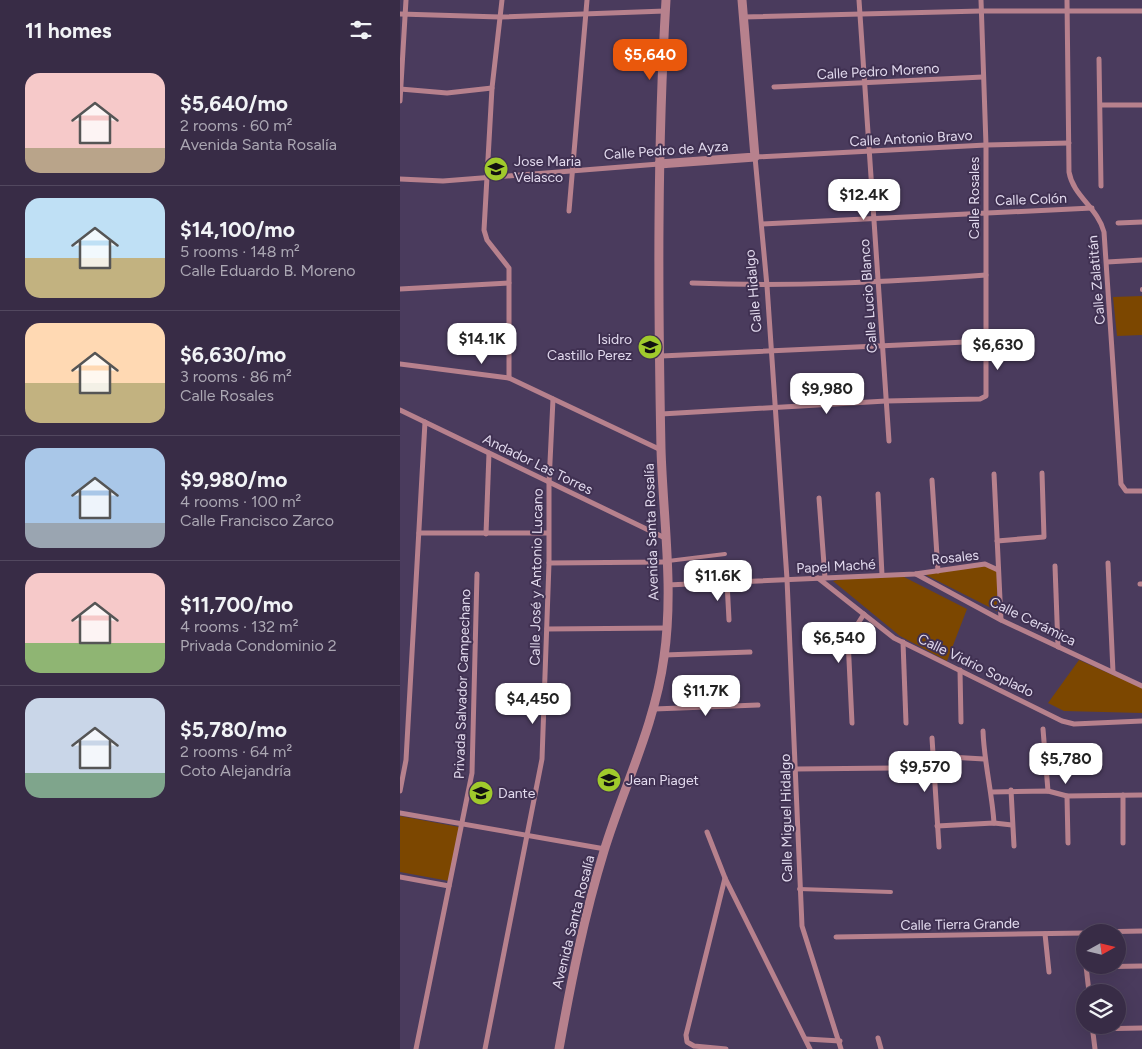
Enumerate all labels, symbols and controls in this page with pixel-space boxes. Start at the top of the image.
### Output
icon: filters [347,16,375,44]
text: 11 homes [25,18,112,43]
pin: $5,640 [609,38,691,81]
text: $5,640 [624,45,676,64]
street label: Calle Pedro Moreno [816,60,940,83]
text: $5,640/mo [180,91,288,116]
icon: home [65,93,125,153]
text: 2 rooms · 60 m² [180,116,293,135]
street label: Calle Antonio Bravo [849,127,973,150]
text: Avenida Santa Rosalía [180,135,337,154]
street label: Calle Pedro de Ayza [603,138,729,163]
place label: Jose Maria Velasco [514,153,581,186]
school or university icon: Jose Maria Velasco [483,156,509,182]
street label: Calle Rosales [966,157,983,239]
pin: $12.4K [823,178,905,221]
text: $12.4K [839,185,889,204]
street label: Calle Colón [995,190,1067,209]
text: $14,100/mo [180,217,295,242]
icon: home [65,218,125,278]
street label: Calle Zalatitán [1084,234,1109,325]
street label: Calle Lucio Blanco [856,238,881,354]
text: 5 rooms · 148 m² [180,242,300,261]
street label: Calle Hidalgo [741,249,766,333]
text: Calle Eduardo B. Moreno [180,261,356,280]
pin: $14.1K [441,322,523,365]
pin: $6,630 [957,328,1039,371]
text: $14.1K [458,329,506,348]
place label: Isidro Castillo Perez [547,331,632,364]
school or university icon: Isidro Castillo Perez [637,334,663,360]
text: $6,630 [973,335,1023,354]
text: $6,630/mo [180,342,286,367]
icon: home [65,343,125,403]
text: 3 rooms · 86 m² [180,367,292,386]
pin: $9,980 [786,372,868,415]
text: $9,980 [801,379,853,398]
text: Calle Rosales [180,386,274,405]
street label: Andador Las Torres [480,430,596,498]
street label: Avenida Santa Rosalía [641,463,662,601]
text: $9,980/mo [180,467,287,492]
icon: home [65,468,125,528]
street label: Calle José y Antonio Lucano [526,488,547,666]
text: 4 rooms · 100 m² [180,492,301,511]
text: Calle Francisco Zarco [180,511,334,530]
street label: Rosales [930,547,980,568]
street label: Papel Maché [796,556,877,577]
pin: $11.6K [677,560,759,602]
text: $11.6K [695,566,741,585]
street label: Privada Salvador Campechano [451,589,474,779]
text: $11,700/mo [180,592,293,617]
icon: home [65,593,125,653]
street label: Calle Cerámica [987,593,1079,650]
text: 4 rooms · 132 m² [180,617,299,636]
pin: $6,540 [798,622,880,664]
text: $6,540 [813,628,865,647]
street label: Calle Vidrio Soplado [915,630,1036,701]
text: Privada Condominio 2 [180,636,337,655]
pin: $11.7K [665,674,747,717]
text: $11.7K [683,681,729,700]
pin: $4,450 [492,682,574,725]
text: $4,450 [507,689,559,708]
text: $5,780/mo [180,717,287,742]
icon: home [65,718,125,778]
text: 2 rooms · 64 m² [180,742,292,761]
pin: $5,780 [1025,742,1107,785]
text: $5,780 [1040,749,1092,768]
pin: $9,570 [884,750,966,793]
street label: Calle Miguel Hidalgo [777,754,796,882]
text: $9,570 [900,757,950,776]
text: Coto Alejandría [180,761,291,780]
school or university icon: Jean Piaget [596,767,622,793]
place label: Jean Piaget [626,772,699,789]
school or university icon: Dante [468,780,494,806]
place label: Dante [498,785,536,802]
street label: Avenida Santa Rosalía [549,853,598,991]
street label: Calle Tierra Grande [900,915,1020,934]
north arrow [1076,924,1126,974]
map controls [1076,924,1126,1034]
button: layers [1076,984,1126,1034]

